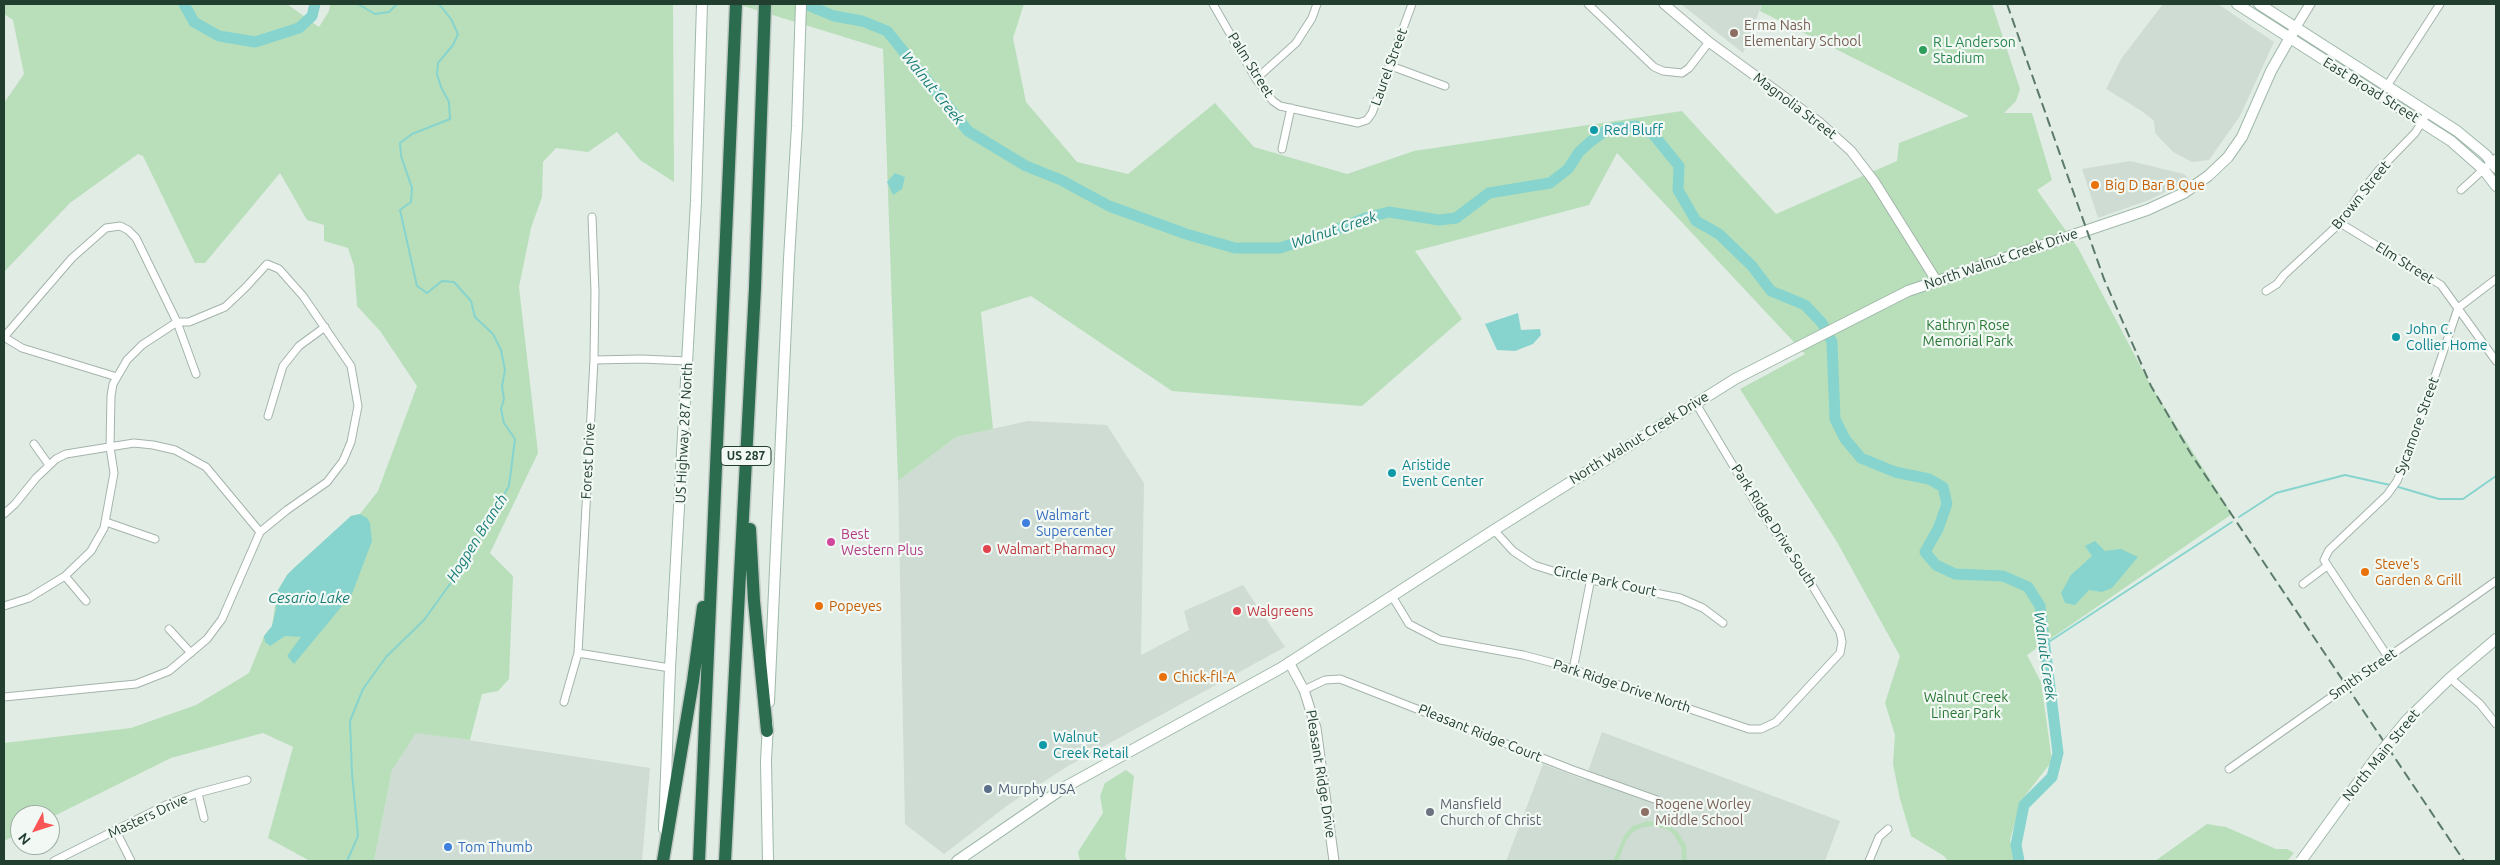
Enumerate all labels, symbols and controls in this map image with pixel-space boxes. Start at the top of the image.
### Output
place label: Erma Nash Elementary School [1744,17,1861,49]
street label: Laurel Street [1367,26,1411,108]
marker: Erma Nash Elementary School [1728,27,1740,39]
street label: Palm Street [1224,29,1278,101]
place label: R L Anderson Stadium [1933,34,2016,66]
marker: R L Anderson Stadium [1917,44,1929,56]
water label: Walnut Creek [898,48,968,128]
street label: East Broad Street [2320,54,2422,126]
street label: Magnolia Street [1750,69,1840,143]
place label: Red Bluff [1604,122,1663,138]
marker: Red Bluff [1588,124,1600,136]
street label: Brown Street [2328,157,2394,233]
place label: Big D Bar B Que [2105,177,2205,193]
marker: Big D Bar B Que [2089,179,2101,191]
water label: Walnut Creek [1289,208,1379,252]
street label: North Walnut Creek Drive [1922,225,2080,293]
street label: Elm Street [2373,238,2437,288]
park label: Kathryn Rose Memorial Park [1923,317,2013,350]
place label: John C. Collier Home [2406,321,2487,354]
marker: John C. Collier Home [2390,331,2402,343]
street label: US Highway 287 North [672,362,696,504]
street label: Sycamore Street [2391,375,2443,477]
street label: North Walnut Creek Drive [1566,388,1712,488]
street label: Forest Drive [578,422,598,500]
road number: US 287 [721,446,771,466]
place label: Aristide Event Center [1402,457,1484,490]
street label: Park Ridge Drive South [1728,461,1820,591]
marker: Aristide Event Center [1386,467,1398,479]
water label: Hogpen Branch [443,491,511,585]
place label: Walmart Supercenter [1036,507,1113,540]
marker: Walmart Supercenter [1020,517,1032,529]
place label: Best Western Plus [841,526,923,558]
marker: Best Western Plus [825,536,837,548]
place label: Walmart Pharmacy [997,541,1115,557]
marker: Walmart Pharmacy [981,543,993,555]
place label: Steve's Garden & Grill [2375,556,2462,588]
street label: Circle Park Court [1552,562,1658,600]
marker: Steve's Garden & Grill [2359,566,2371,578]
water label: Cesario Lake [268,589,350,607]
place label: Popeyes [829,598,882,614]
marker: Popeyes [813,600,825,612]
place label: Walgreens [1247,603,1313,619]
marker: Walgreens [1231,605,1243,617]
water label: Walnut Creek [2030,611,2060,701]
street label: Smith Street [2326,645,2400,703]
street label: Park Ridge Drive North [1551,656,1693,716]
place label: Chick-fil-A [1173,669,1236,685]
marker: Chick-fil-A [1157,671,1169,683]
park label: Walnut Creek Linear Park [1924,689,2008,722]
street label: Pleasant Ridge Court [1416,701,1544,765]
street label: North Main Street [2339,706,2423,804]
street label: Pleasant Ridge Drive [1303,709,1339,839]
place label: Walnut Creek Retail [1053,729,1129,762]
marker: Walnut Creek Retail [1037,739,1049,751]
place label: Murphy USA [998,781,1075,797]
marker: Murphy USA [982,783,994,795]
street label: Masters Drive [105,790,191,842]
place label: Mansfield Church of Christ [1440,796,1541,829]
place label: Rogene Worley Middle School [1655,796,1751,829]
north arrow [10,805,60,855]
marker: Mansfield Church of Christ [1424,806,1436,818]
marker: Rogene Worley Middle School [1639,806,1651,818]
text: N [15,830,34,848]
place label: Tom Thumb [458,839,533,855]
marker: Tom Thumb [442,841,454,853]

